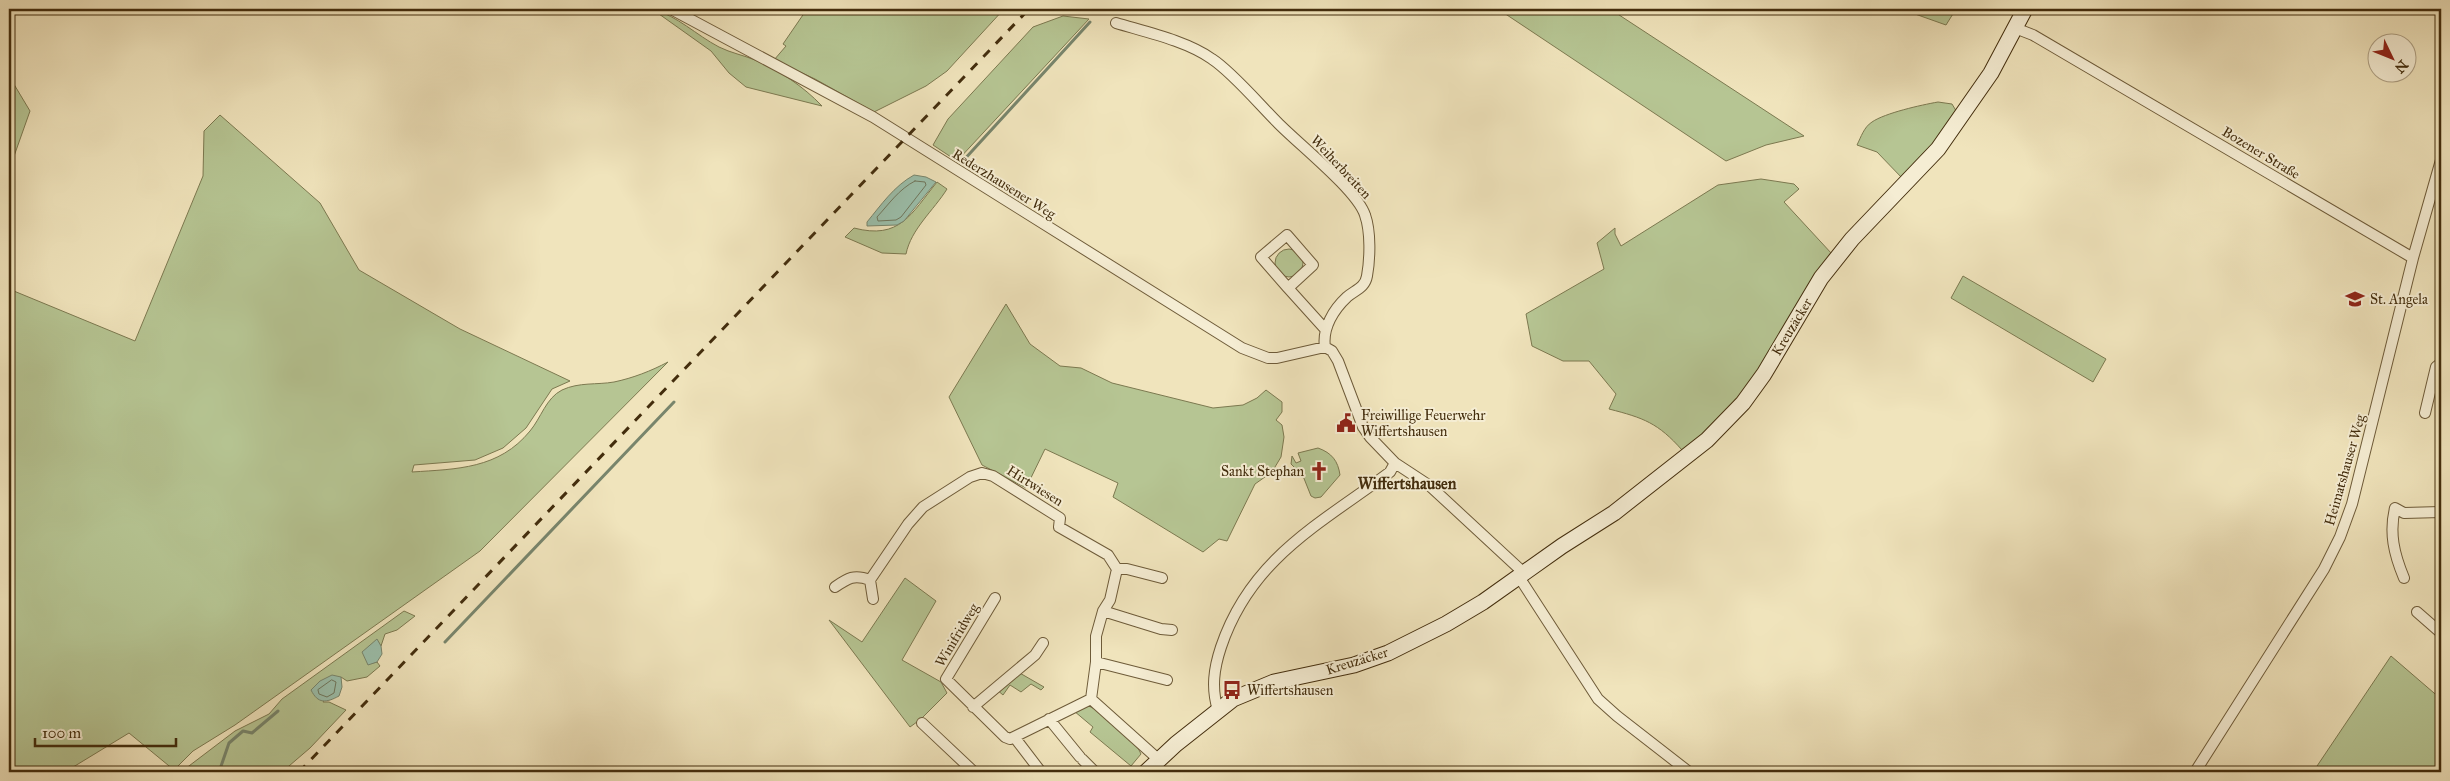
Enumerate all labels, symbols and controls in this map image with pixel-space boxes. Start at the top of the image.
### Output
north arrow [2368,32,2418,82]
text: N [2391,56,2411,77]
street label: Bozener Straße [2219,123,2303,183]
street label: Weiherbreiten [1307,132,1375,203]
street label: Rederzhausener Weg [949,145,1059,223]
school or university icon: St. Angela [2344,288,2366,310]
place label: St. Angela [2370,291,2428,308]
street label: Kreuzäcker [1768,294,1816,359]
place label: Freiwillige Feuerwehr Wiffertshausen [1361,407,1486,440]
public building icon: Freiwillige Feuerwehr Wiffertshausen [1335,412,1357,434]
street label: Heimatshauser Weg [2321,412,2369,528]
church icon: Sankt Stephan [1308,460,1330,482]
street label: Hirtwiesen [1004,462,1067,510]
place label: Sankt Stephan [1221,463,1304,480]
district label: Wiffertshausen [1358,474,1457,493]
street label: Winifridweg [932,600,983,670]
street label: Kreuzäcker [1324,643,1391,679]
bus stop icon: Wiffertshausen [1221,679,1243,701]
place label: Wiffertshausen [1247,682,1334,699]
scale bar [35,716,176,748]
text: 100 m [42,724,82,742]

